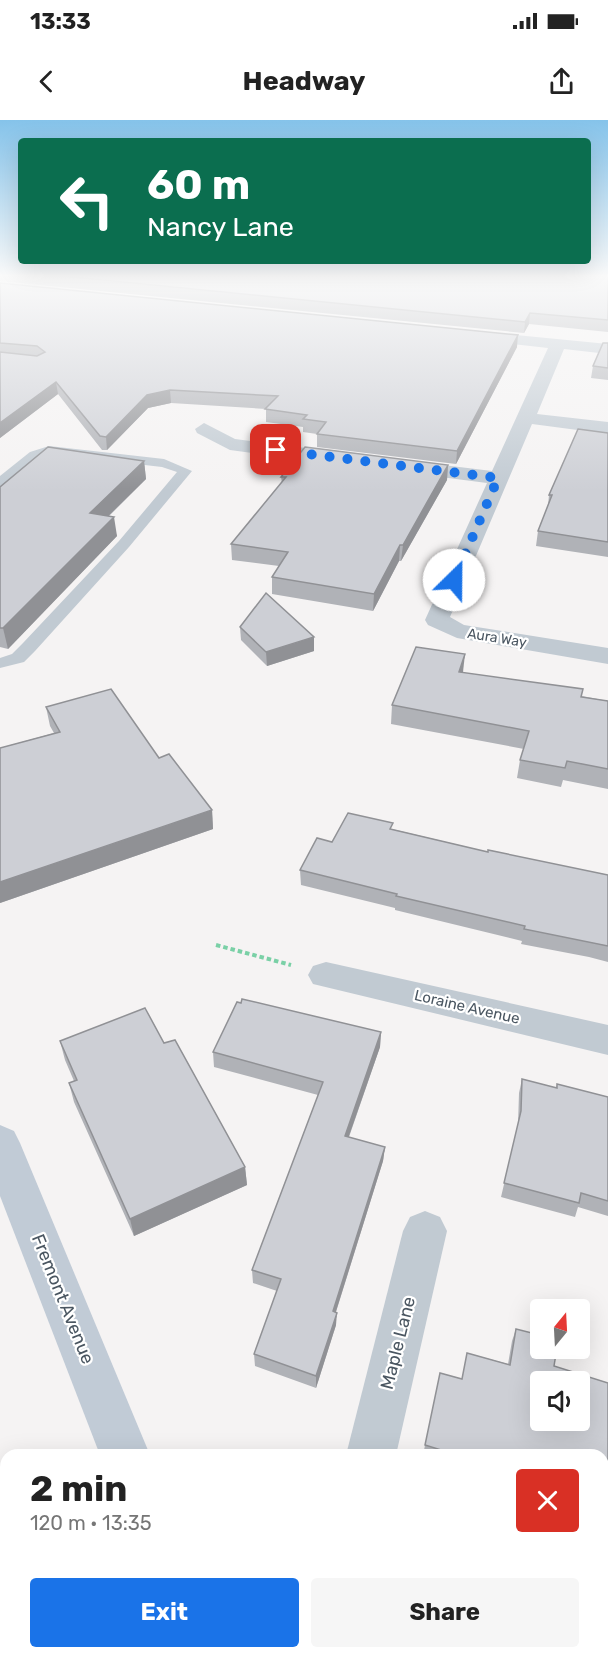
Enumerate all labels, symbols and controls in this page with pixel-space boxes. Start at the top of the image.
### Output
text: 13:33 [30,8,91,35]
icon: back [30,65,63,98]
text: Headway [243,65,365,97]
icon: share [545,65,578,98]
text: 60 m [147,160,250,210]
icon: left [48,162,126,240]
text: Nancy Lane [147,211,294,243]
pin [250,424,301,475]
icon: arrive [259,433,292,466]
position arrow [422,548,486,612]
street label: Aura Way [466,625,528,651]
street label: Loraine Avenue [413,986,521,1028]
street label: Fremont Avenue [27,1231,99,1367]
street label: Maple Lane [376,1294,420,1392]
north arrow [530,1299,590,1359]
map controls [530,1299,590,1431]
button: sound [530,1371,590,1431]
text: 2 min [30,1467,128,1510]
button: close [516,1469,579,1532]
text: 120 m · 13:35 [30,1511,152,1535]
button: Exit [30,1578,299,1647]
button: Share [311,1578,579,1647]

